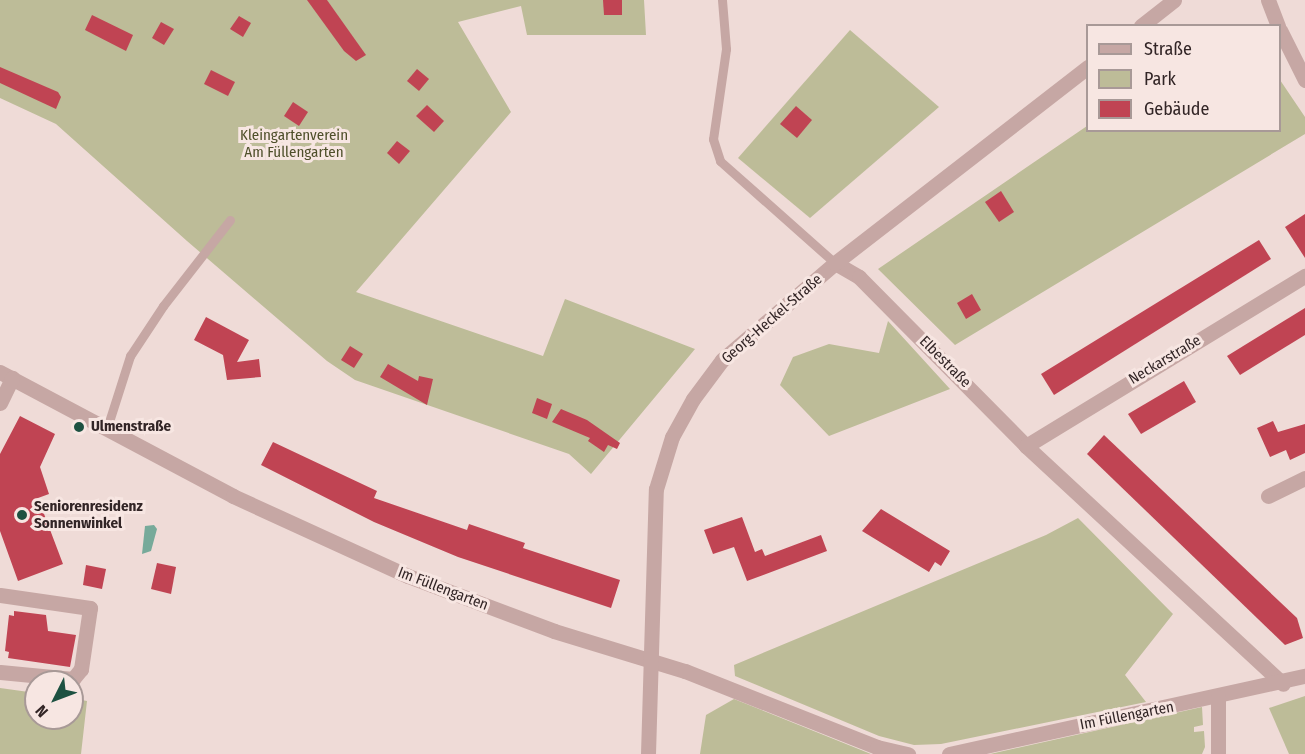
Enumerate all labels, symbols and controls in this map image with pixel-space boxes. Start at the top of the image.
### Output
legend [1086,24,1281,132]
text: Straße [1144,38,1192,60]
text: Park [1144,68,1176,90]
text: Gebäude [1144,98,1209,120]
park label: Kleingartenverein Am Füllengarten [240,126,348,161]
street label: Georg-Heckel-Straße [718,270,826,368]
street label: Neckarstraße [1126,331,1204,389]
street label: Elbestraße [916,333,974,391]
place label: Ulmenstraße [91,418,171,436]
marker: Ulmenstraße [72,420,86,434]
place label: Seniorenresidenz Sonnenwinkel [34,497,143,532]
marker: Seniorenresidenz Sonnenwinkel [15,508,29,522]
street label: Im Füllengarten [395,564,491,614]
north arrow [24,670,84,730]
street label: Im Füllengarten [1078,698,1176,734]
text: N [31,701,52,721]

